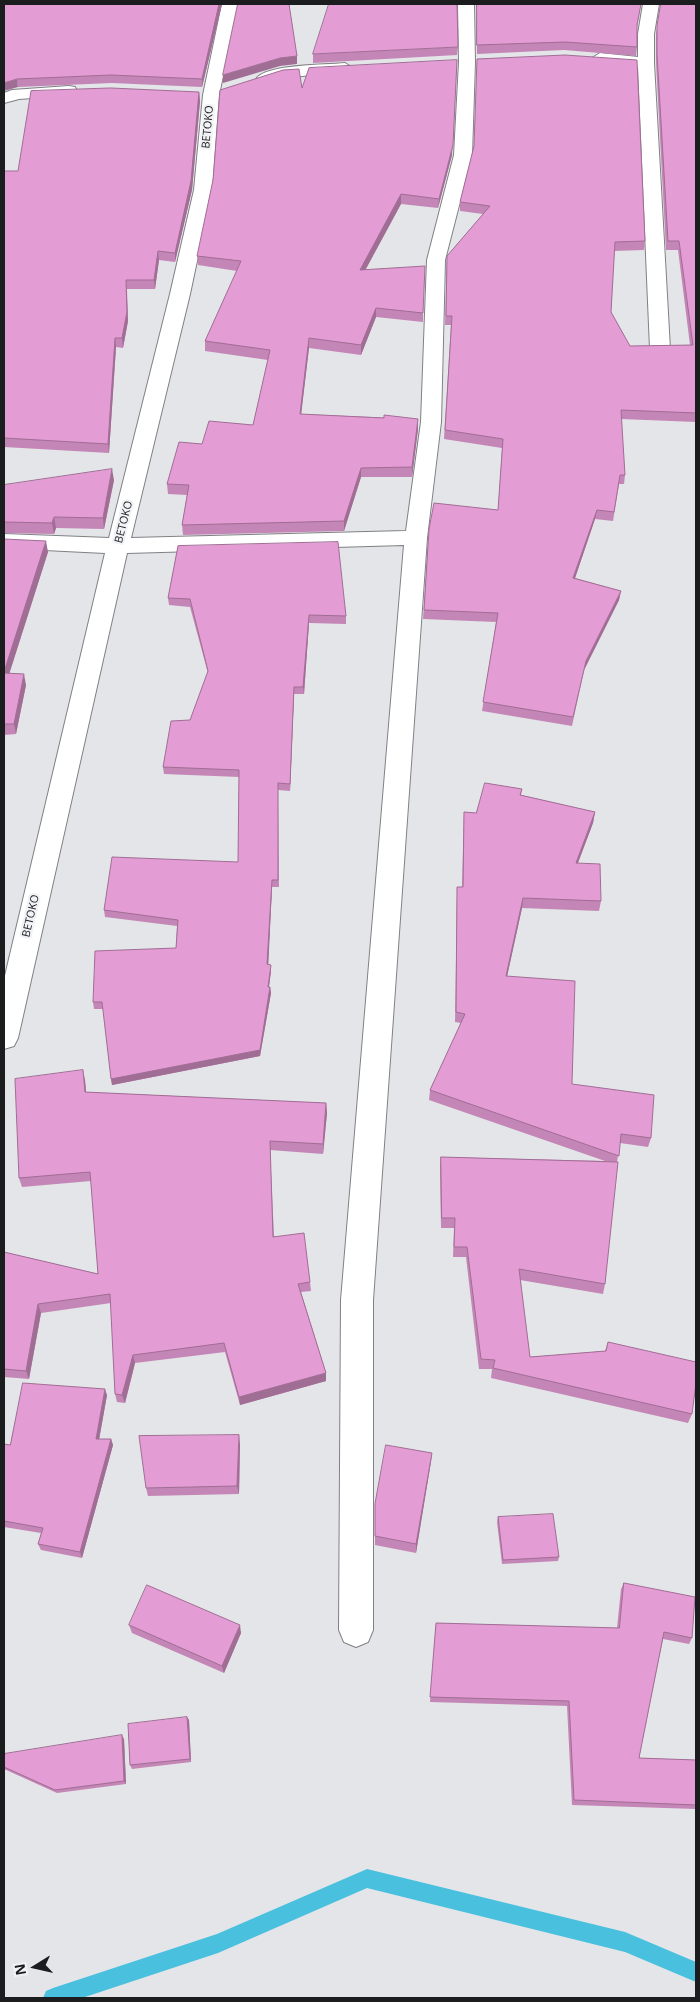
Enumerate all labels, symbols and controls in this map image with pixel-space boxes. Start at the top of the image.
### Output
street label: BETOKO [200,105,216,149]
street label: BETOKO [112,499,136,545]
street label: BETOKO [20,894,42,938]
north arrow [10,1942,60,1992]
text: N [9,1962,30,1977]

